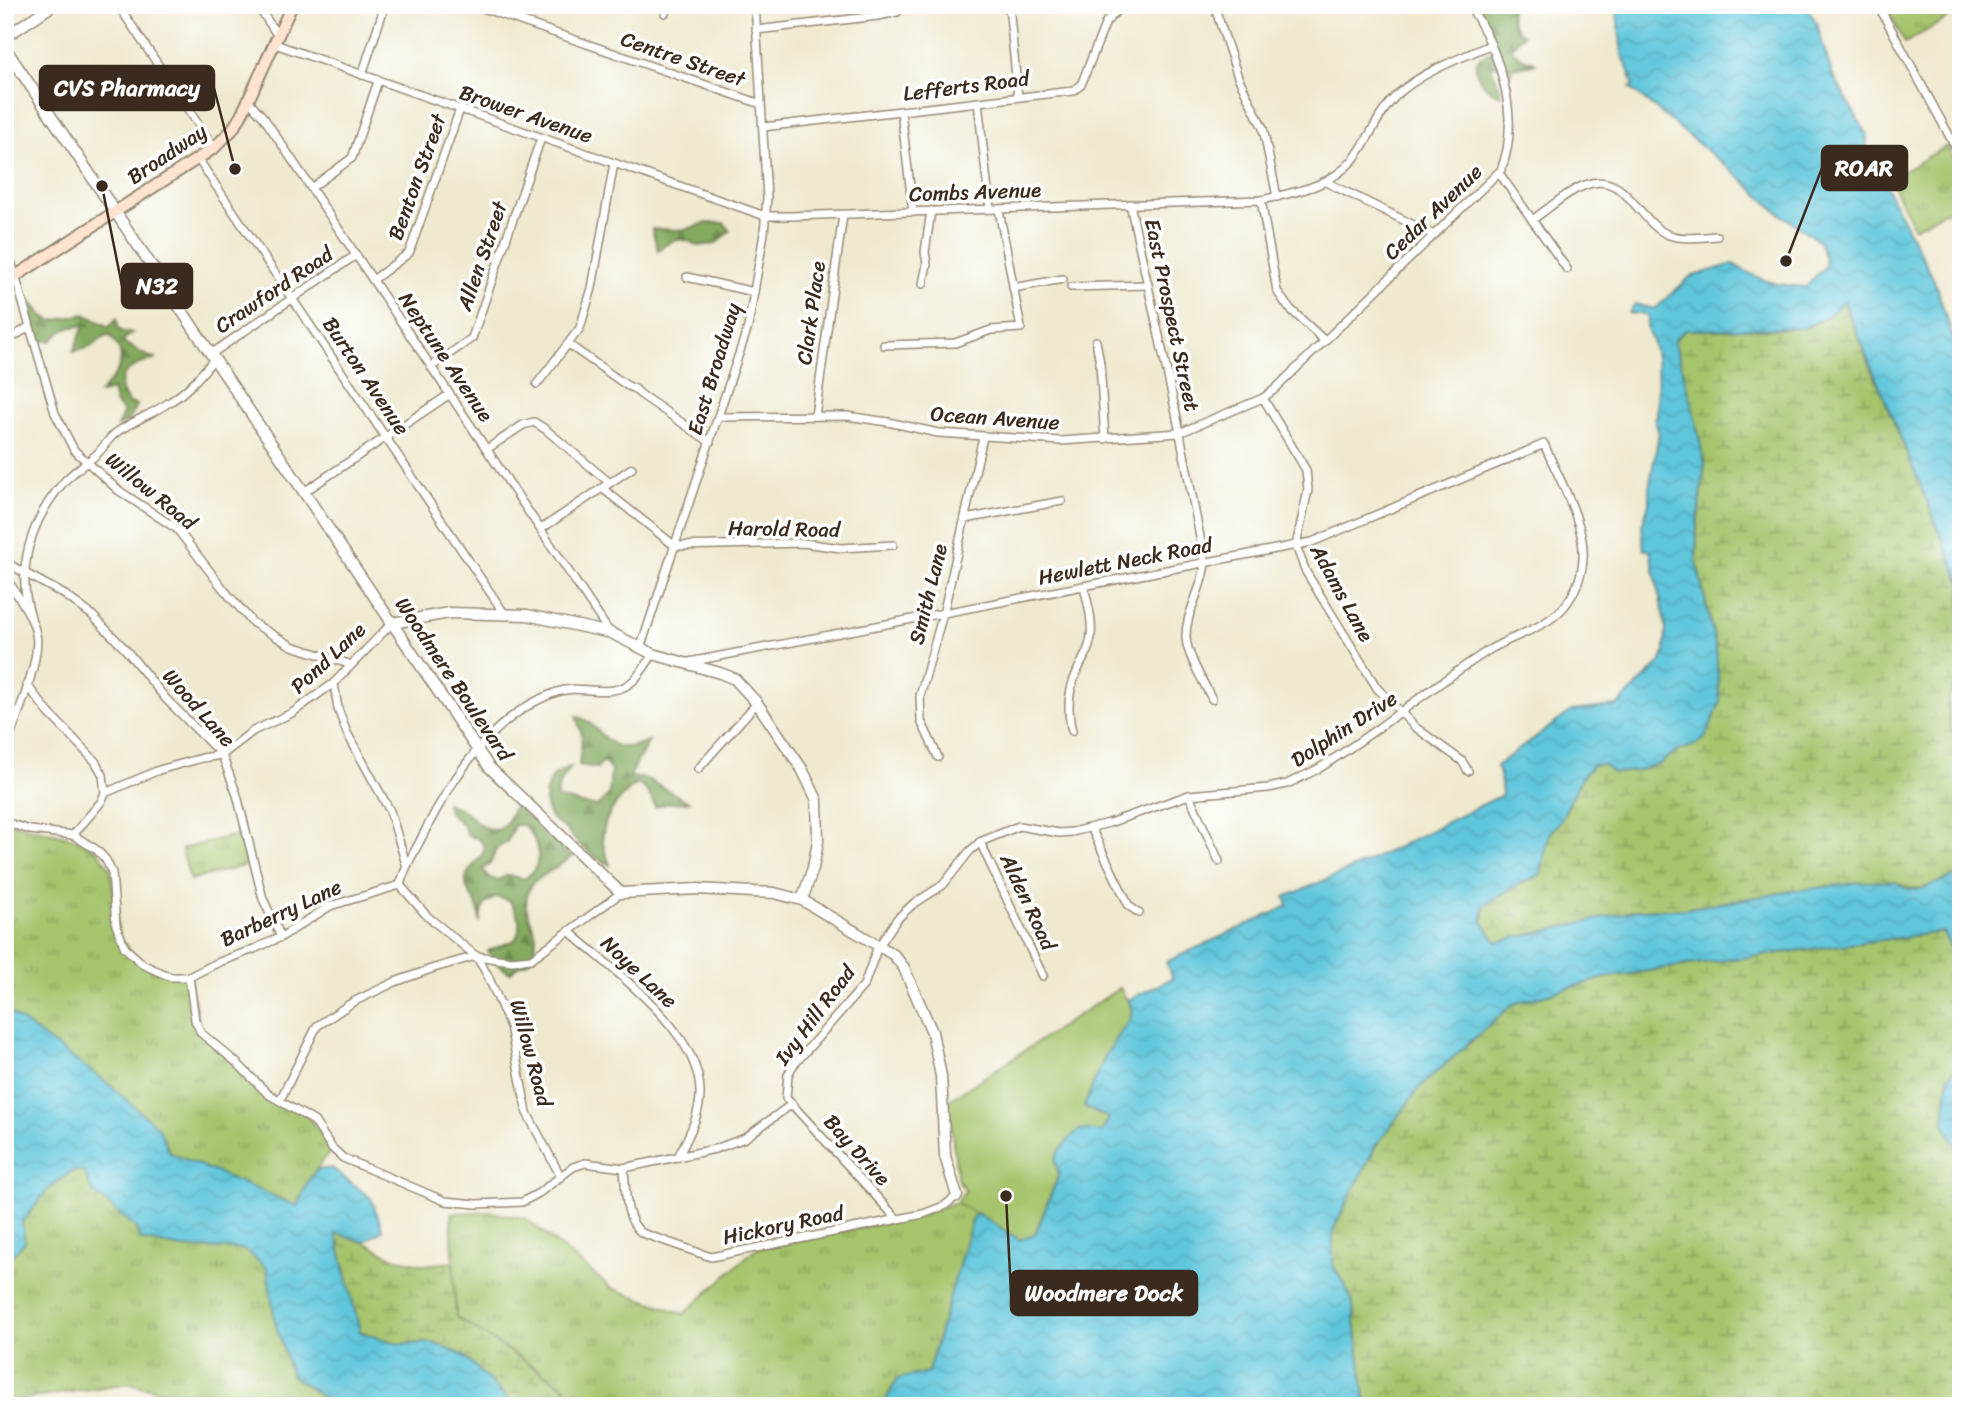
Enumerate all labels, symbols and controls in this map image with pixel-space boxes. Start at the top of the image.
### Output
street label: Centre Street [616,20,752,99]
street label: Lefferts Road [901,59,1033,113]
callout: CVS Pharmacy [40,66,214,110]
text: CVS Pharmacy [53,68,201,109]
street label: Brower Avenue [454,73,598,155]
street label: Benton Street [376,107,458,246]
street label: Broadway [119,113,215,195]
callout: ROAR [1822,146,1907,190]
text: ROAR [1834,148,1893,189]
street label: Cedar Avenue [1374,154,1492,270]
street label: Combs Avenue [908,171,1042,213]
street label: Allen Street [445,195,519,317]
street label: East Prospect Street [1133,215,1211,415]
street label: Crawford Road [207,235,343,344]
street label: Clark Place [785,259,837,367]
callout: N32 [122,264,192,308]
text: N32 [135,266,179,307]
street label: Neptune Avenue [388,284,504,430]
street label: East Broadway [676,298,752,440]
street label: Burton Avenue [312,309,420,444]
street label: Ocean Avenue [929,395,1061,441]
street label: Willow Road [97,442,207,541]
street label: Harold Road [728,509,842,549]
street label: Hewlett Neck Road [1035,525,1217,596]
street label: Adams Lane [1299,536,1385,649]
street label: Smith Lane [897,540,959,648]
street label: Woodmere Boulevard [385,589,524,771]
street label: Pond Lane [281,612,375,704]
street label: Wood Lane [153,659,246,757]
street label: Dolphin Drive [1283,680,1405,778]
street label: Alden Road [988,846,1068,959]
street label: Barberry Lane [214,868,348,958]
street label: Noye Lane [591,926,687,1018]
street label: Ivy Hill Road [764,955,867,1074]
street label: Willow Road [498,995,564,1113]
street label: Bay Drive [814,1105,900,1195]
street label: Hickory Road [719,1193,849,1256]
callout: Woodmere Dock [1011,1271,1197,1315]
text: Woodmere Dock [1025,1273,1184,1314]

